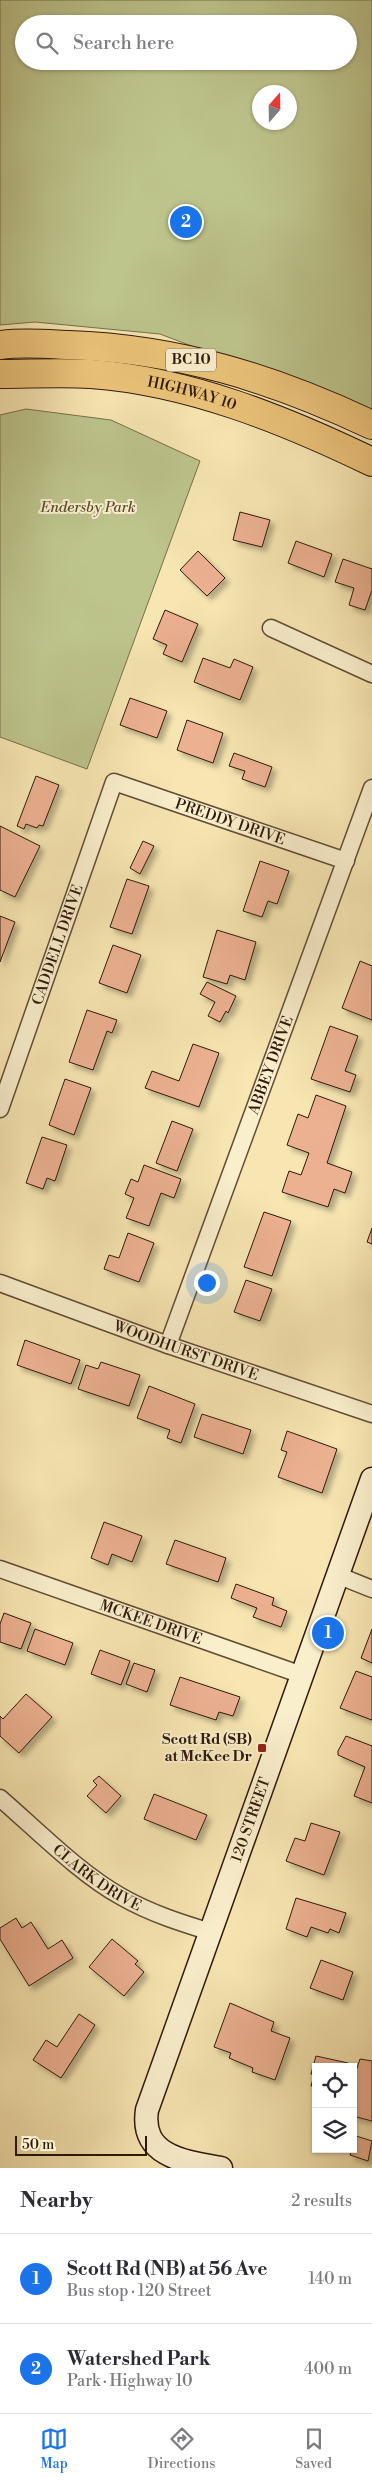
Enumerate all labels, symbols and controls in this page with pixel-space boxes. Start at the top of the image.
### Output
search box [15,15,357,70]
icon: search [33,29,61,57]
text: Search here [73,31,174,55]
north arrow [252,85,297,130]
pin: 2 [170,203,202,241]
road number: BC 10 [166,348,216,372]
street label: HIGHWAY 10 [146,372,239,414]
park label: Endersby Park [39,498,136,517]
street label: PREDDY DRIVE [173,794,288,849]
street label: CADDELL DRIVE [27,882,87,1008]
street label: ABBEY DRIVE [243,1013,297,1118]
your location [194,1270,220,1296]
street label: WOODHURST DRIVE [110,1316,261,1384]
street label: MCKEE DRIVE [97,1595,205,1649]
pin: 1 [312,1614,344,1652]
place label: Scott Rd (SB) at McKee Dr [162,1730,252,1766]
marker: Scott Rd (SB) at McKee Dr [256,1742,268,1754]
street label: 120 STREET [227,1774,275,1865]
street label: CLARK DRIVE [49,1840,145,1915]
map controls [312,2063,357,2153]
button: locate [312,2063,357,2108]
button: layers [312,2108,357,2153]
scale bar [15,2133,148,2156]
text: 50 m [22,2136,54,2154]
text: Nearby [20,2188,93,2214]
text: 2 results [291,2191,352,2211]
text: Scott Rd (NB) at 56 Ave [67,2257,267,2281]
text: 1 [32,2269,40,2289]
text: 140 m [308,2269,352,2289]
text: Bus stop · 120 Street [67,2281,211,2301]
text: Watershed Park [67,2347,211,2371]
text: 2 [31,2359,41,2379]
text: 400 m [304,2359,352,2379]
text: Park · Highway 10 [67,2371,193,2391]
tab: Map [40,2425,68,2473]
tab: Directions [148,2425,215,2473]
tab: Saved [295,2425,332,2473]

